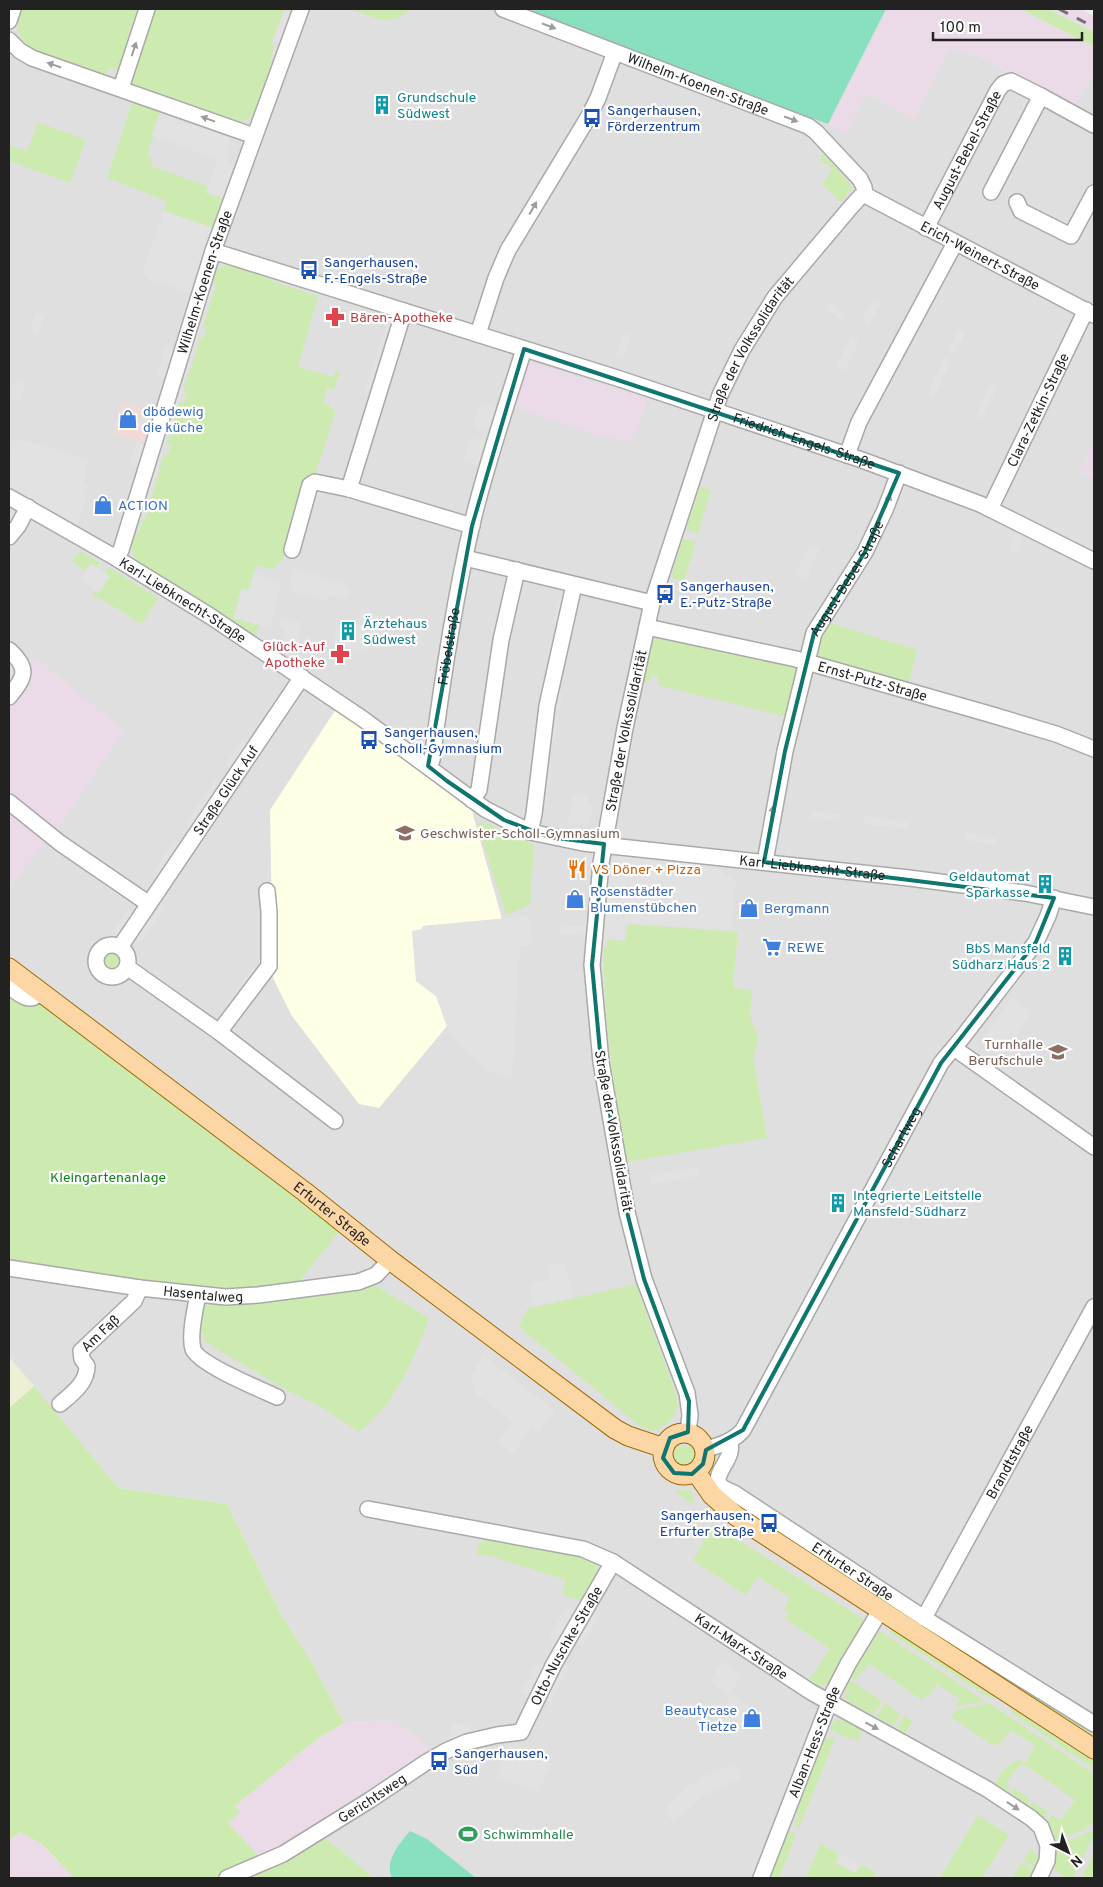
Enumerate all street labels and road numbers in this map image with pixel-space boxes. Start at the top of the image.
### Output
street label: Wilhelm-Koenen-Straße [624,50,771,120]
street label: August-Bebel-Straße [930,88,1006,213]
street label: Wilhelm-Koenen-Straße [175,208,237,357]
street label: Erich-Weinert-Straße [917,218,1042,295]
street label: Straße der Volkssolidarität [705,274,799,424]
street label: Clara-Zetkin-Straße [1004,351,1074,470]
street label: Friedrich-Engels-Straße [730,410,877,474]
street label: August-Bebel-Straße [807,518,889,640]
street label: Karl-Liebknecht-Straße [115,555,249,648]
street label: Fröbelstraße [435,607,465,687]
street label: Straße der Volkssolidarität [603,648,652,813]
street label: Ernst-Putz-Straße [815,659,929,706]
street label: Straße Glück Auf [191,743,263,839]
street label: Karl-Liebknecht-Straße [738,853,886,885]
street label: Straße der Volkssolidarität [590,1049,635,1214]
street label: Schartweg [879,1104,926,1171]
street label: Erfurter Straße [289,1179,373,1251]
street label: Hasentalweg [162,1283,244,1307]
street label: Am Faß [78,1312,124,1356]
street label: Brandtstraße [984,1422,1038,1503]
street label: Erfurter Straße [808,1540,896,1606]
street label: Otto-Nuschke-Straße [528,1584,607,1709]
street label: Karl-Marx-Straße [691,1611,790,1684]
street label: Alban-Hess-Straße [786,1684,845,1801]
street label: Gerichtsweg [335,1771,410,1828]

